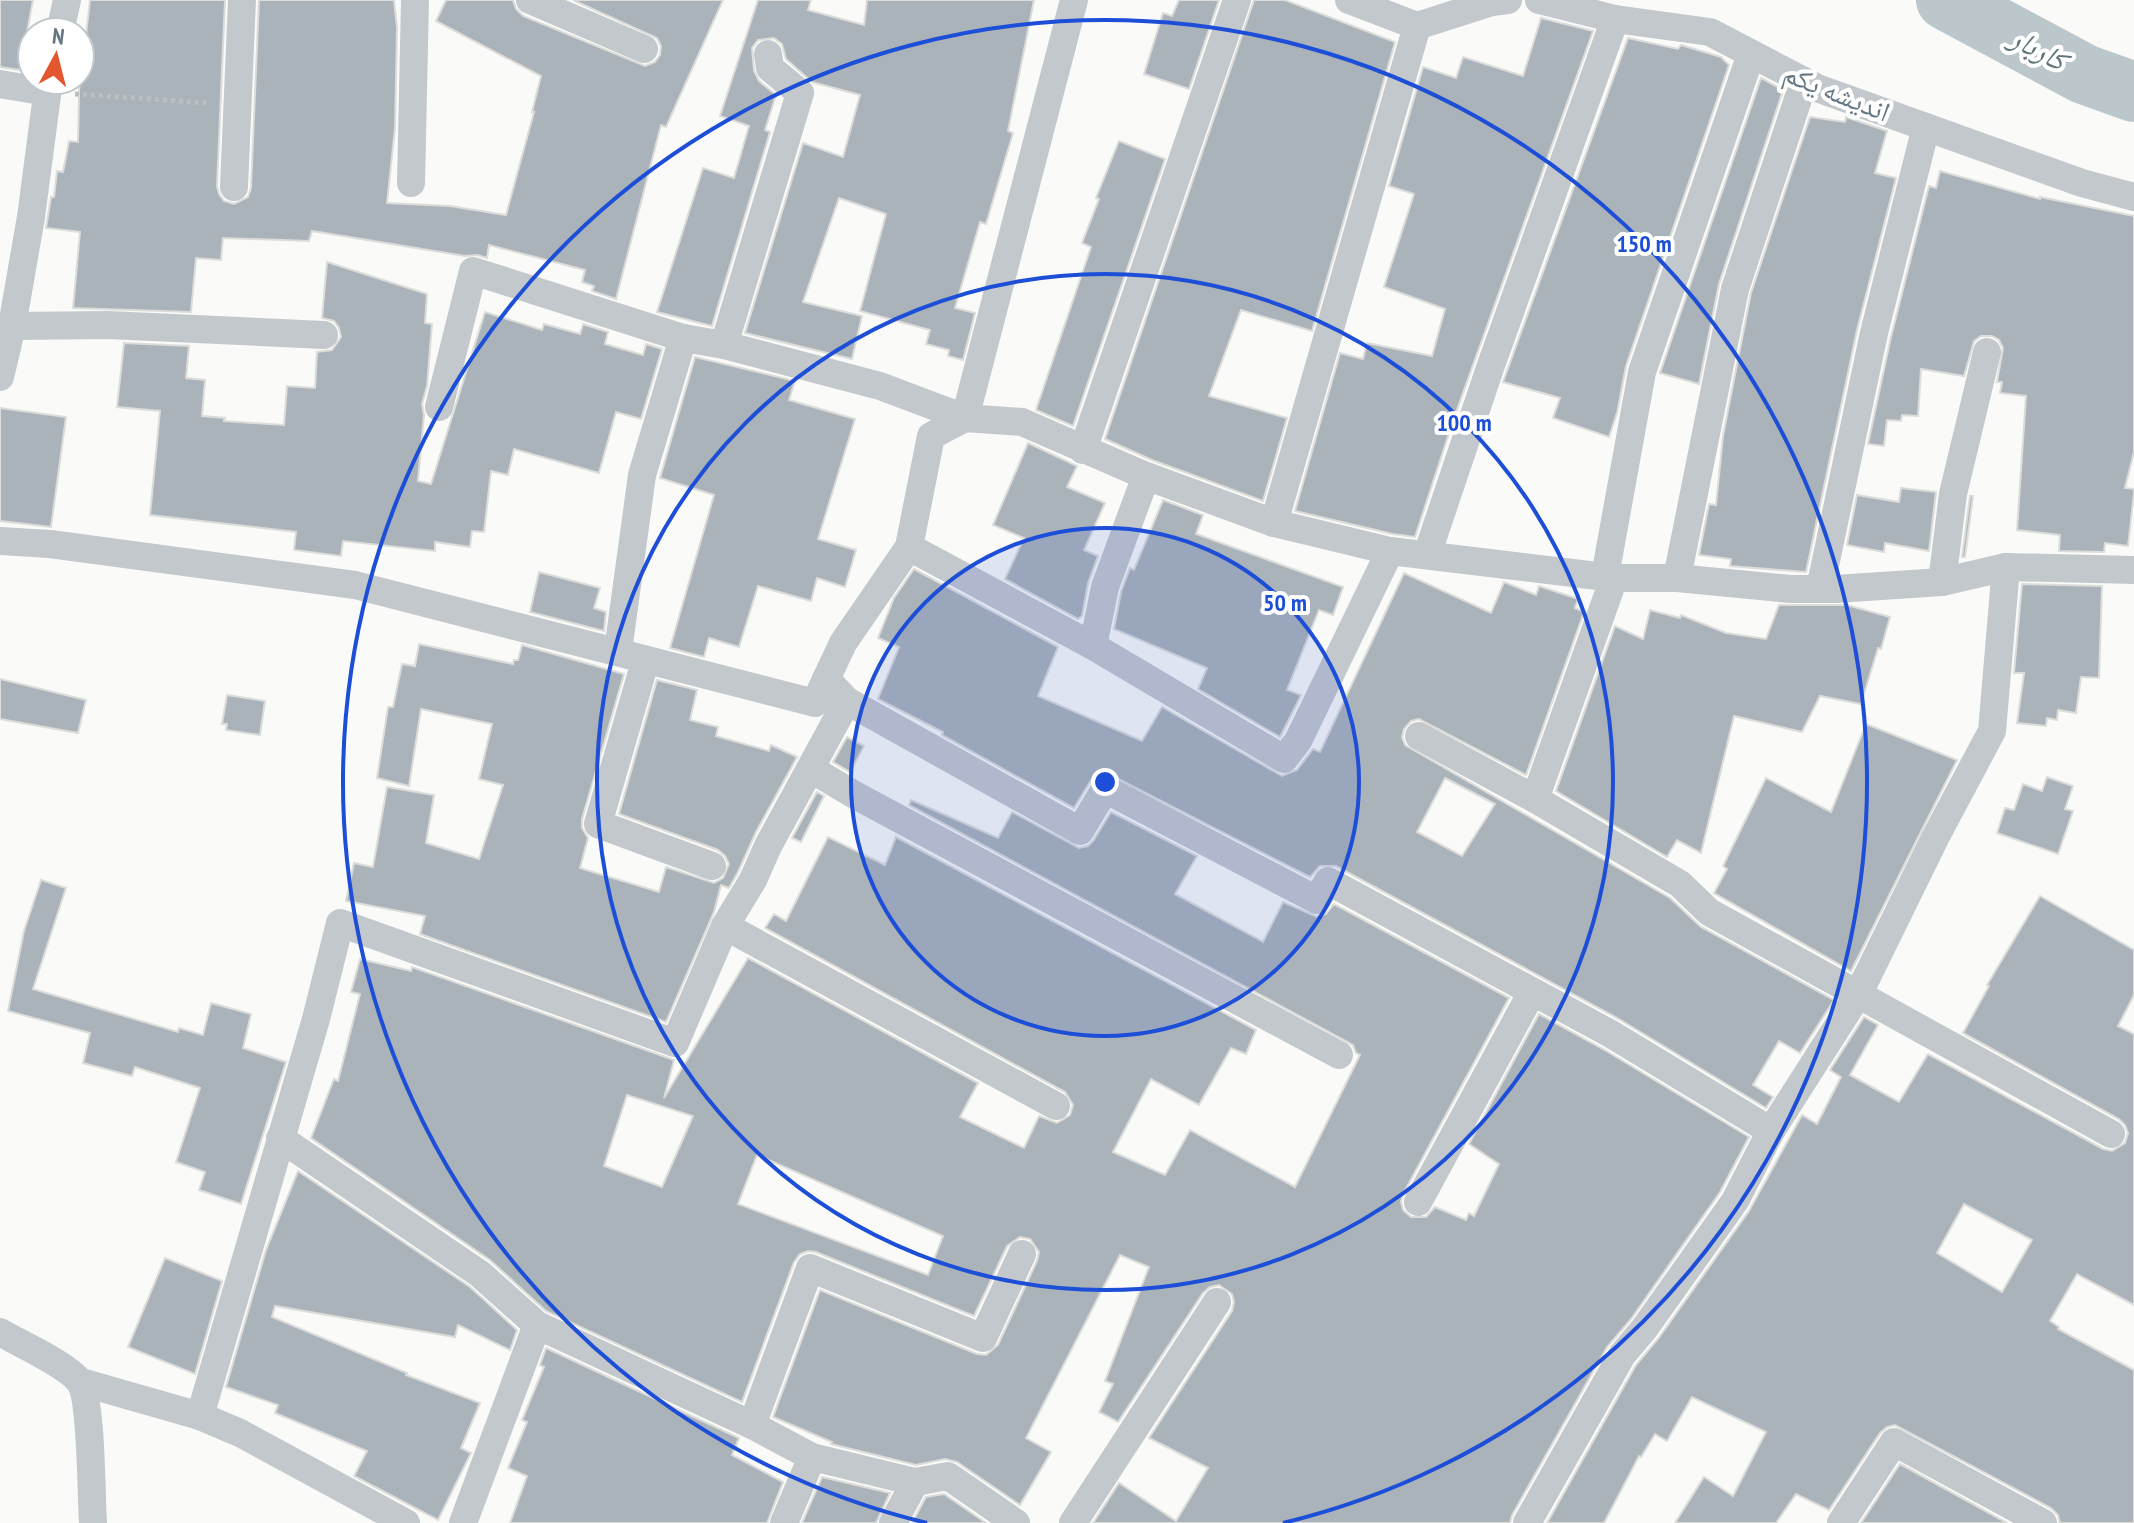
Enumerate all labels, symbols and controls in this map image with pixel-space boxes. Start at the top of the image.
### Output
north arrow [16,16,96,96]
water label: کاربار [2002,16,2078,81]
text: N [51,22,66,51]
street label: اندیشه یکم [1778,53,1896,131]
text: 150 m [1616,228,1672,259]
text: 100 m [1436,407,1492,438]
text: 50 m [1263,587,1307,618]
centre of rings [1091,768,1119,796]

